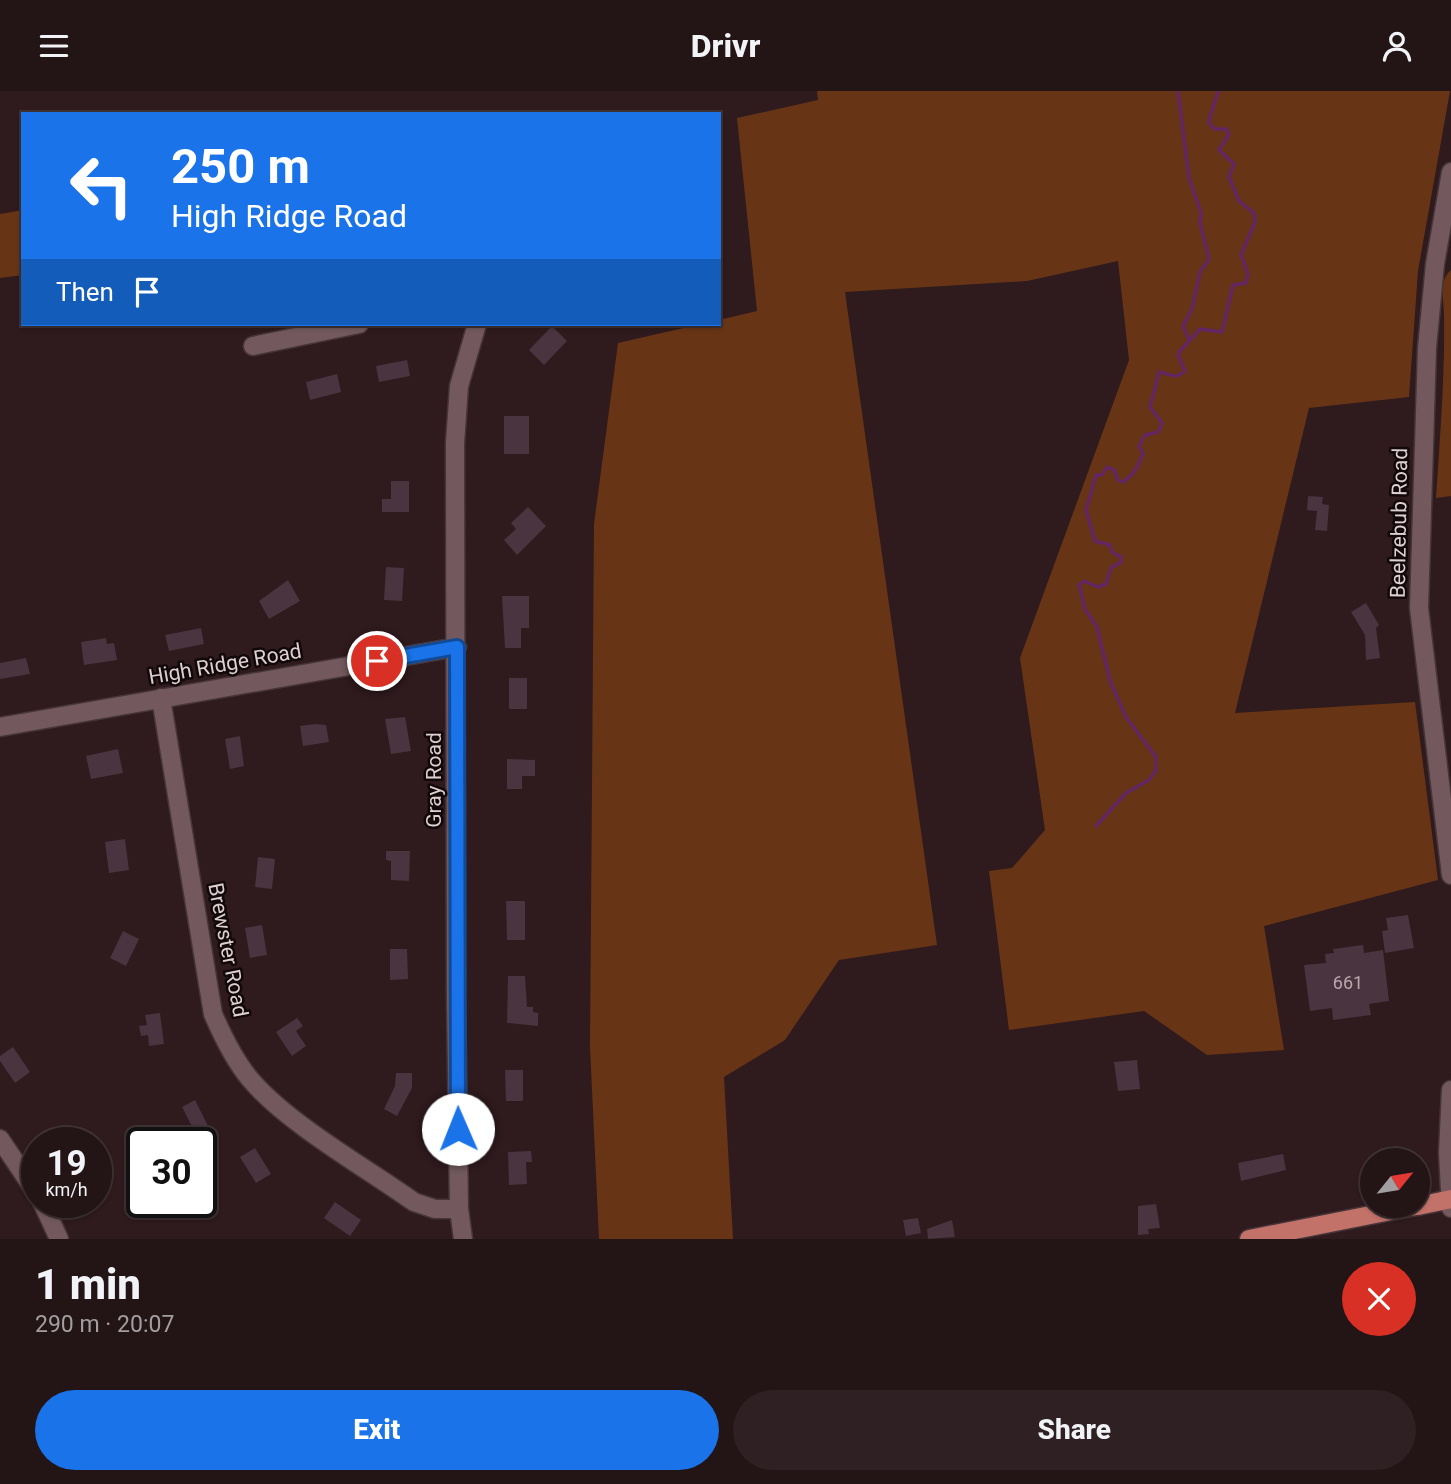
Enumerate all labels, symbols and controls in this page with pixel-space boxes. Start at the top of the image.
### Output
icon: menu [35,27,73,65]
text: Drivr [691,27,760,65]
icon: person [1378,27,1416,65]
text: 250 m [171,138,310,195]
icon: left [56,140,147,231]
text: High Ridge Road [171,197,407,235]
icon: arrive [128,273,166,311]
text: Then [56,277,114,307]
street label: Beelzebub Road [1386,448,1412,598]
pin [347,631,407,691]
street label: High Ridge Road [147,639,303,689]
icon: arrive [358,642,396,680]
street label: Gray Road [422,732,446,828]
street label: Brewster Road [203,881,253,1019]
house number: 661 [1333,972,1363,993]
position arrow [421,1092,495,1166]
speed limit sign: 30 [126,1127,217,1218]
text: 19 [46,1143,87,1184]
north arrow [1360,1148,1430,1218]
map controls [1360,1148,1430,1218]
text: km/h [45,1179,88,1200]
text: 1 min [35,1260,141,1309]
button: close [1342,1262,1416,1336]
text: 290 m · 20:07 [35,1311,174,1338]
button: Exit [35,1390,719,1470]
button: Share [733,1390,1416,1470]

